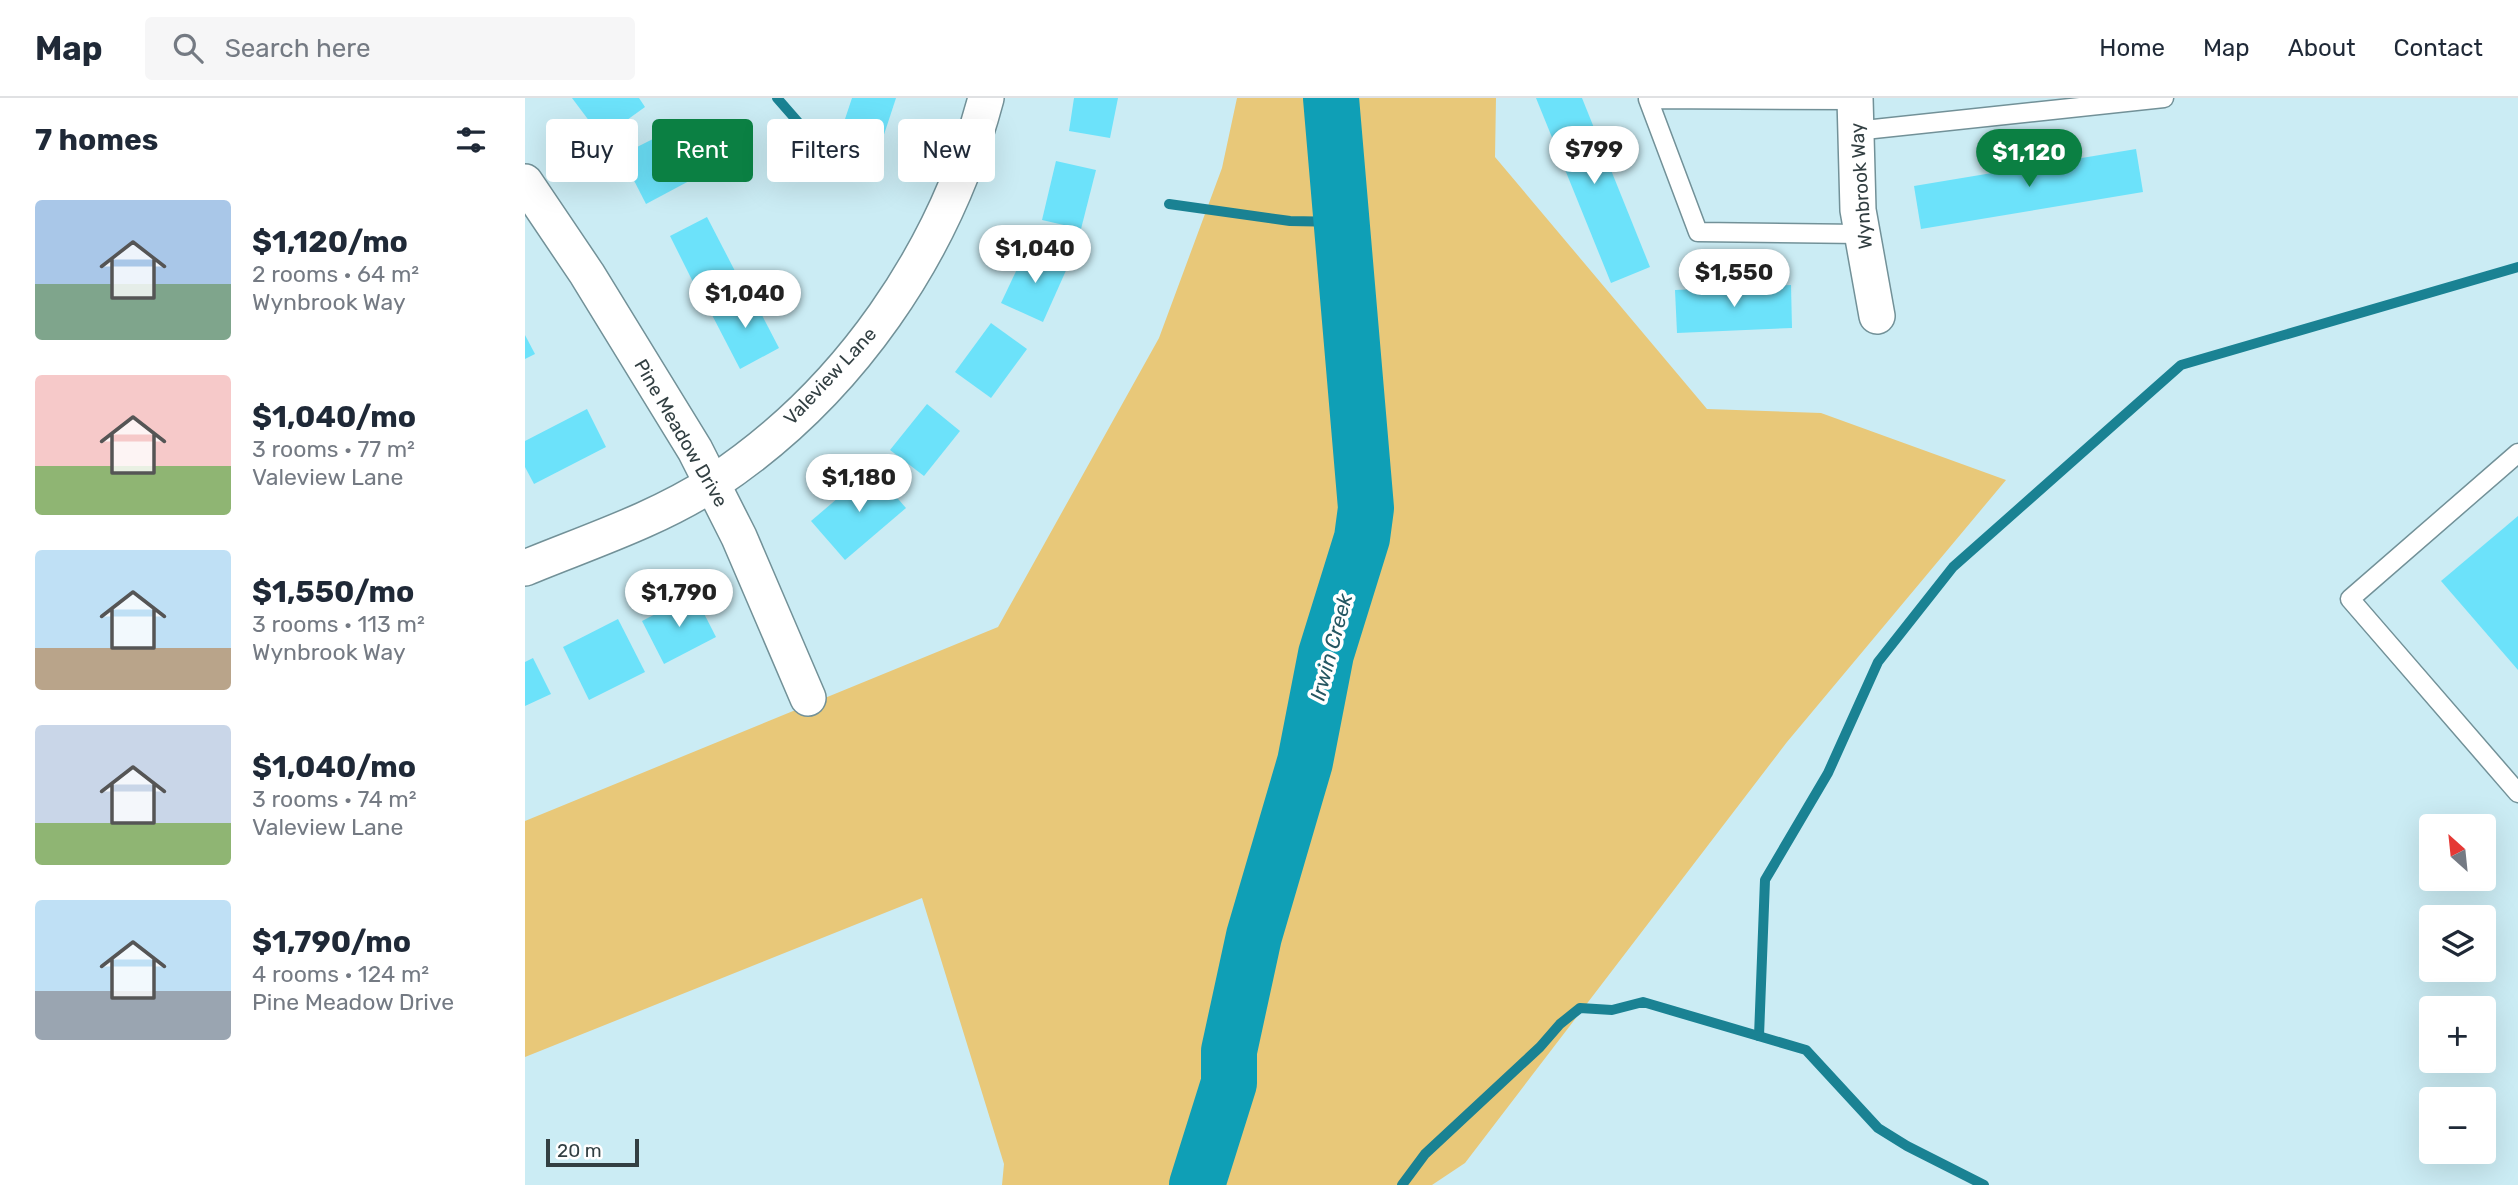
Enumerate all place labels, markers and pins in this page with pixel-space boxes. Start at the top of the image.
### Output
pin: $799 [1553,126,1635,186]
pin: $1,120 [1972,130,2086,189]
pin: $1,040 [978,226,1092,285]
pin: $1,550 [1677,250,1791,309]
pin: $1,040 [688,271,802,330]
pin: $1,180 [802,454,916,514]
pin: $1,790 [622,570,736,629]

